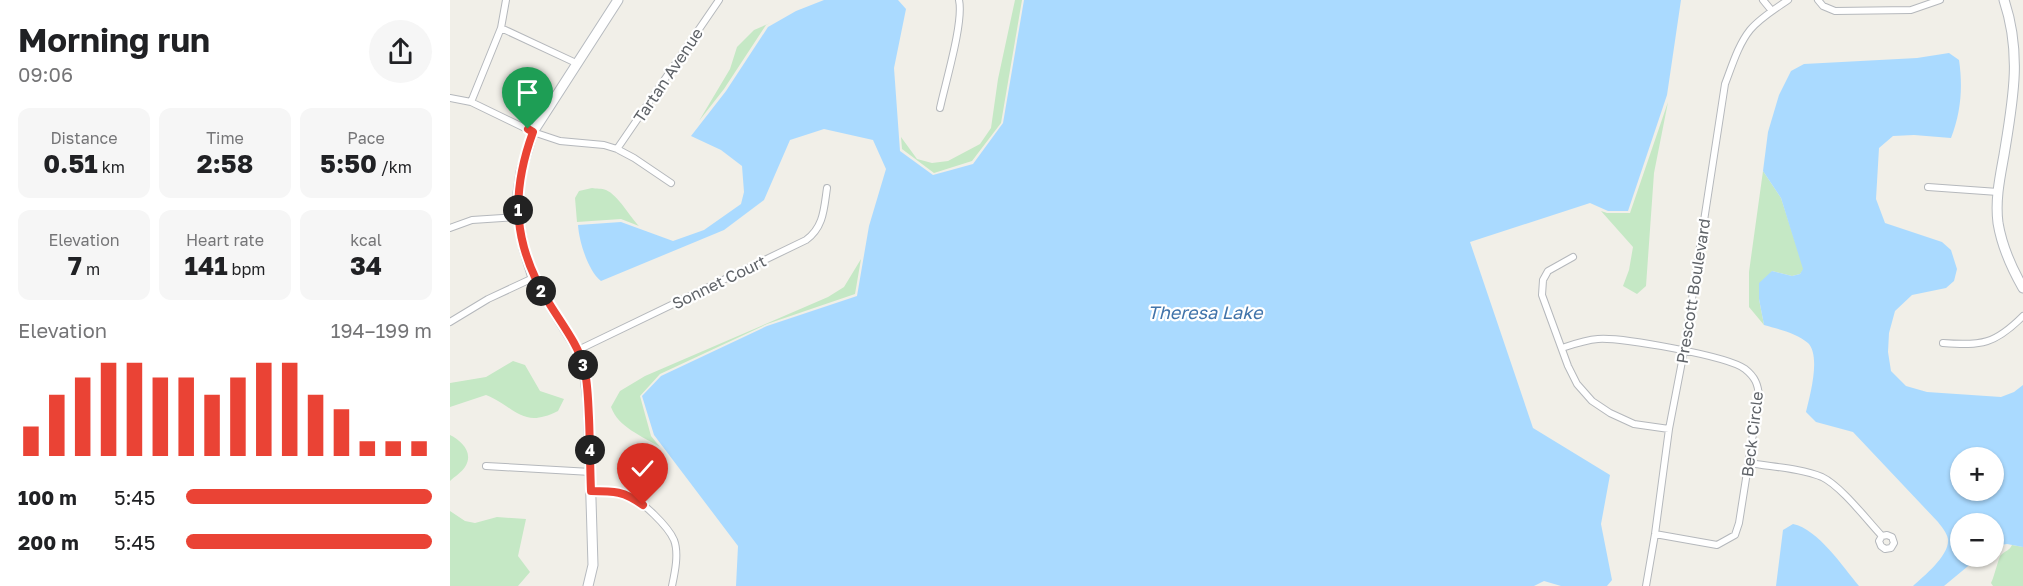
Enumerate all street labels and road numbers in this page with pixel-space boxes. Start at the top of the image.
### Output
street label: Tartan Avenue [629,24,707,126]
street label: Prescott Boulevard [1672,217,1714,365]
street label: Sonnet Court [669,251,769,313]
street label: Beck Circle [1737,390,1767,478]

